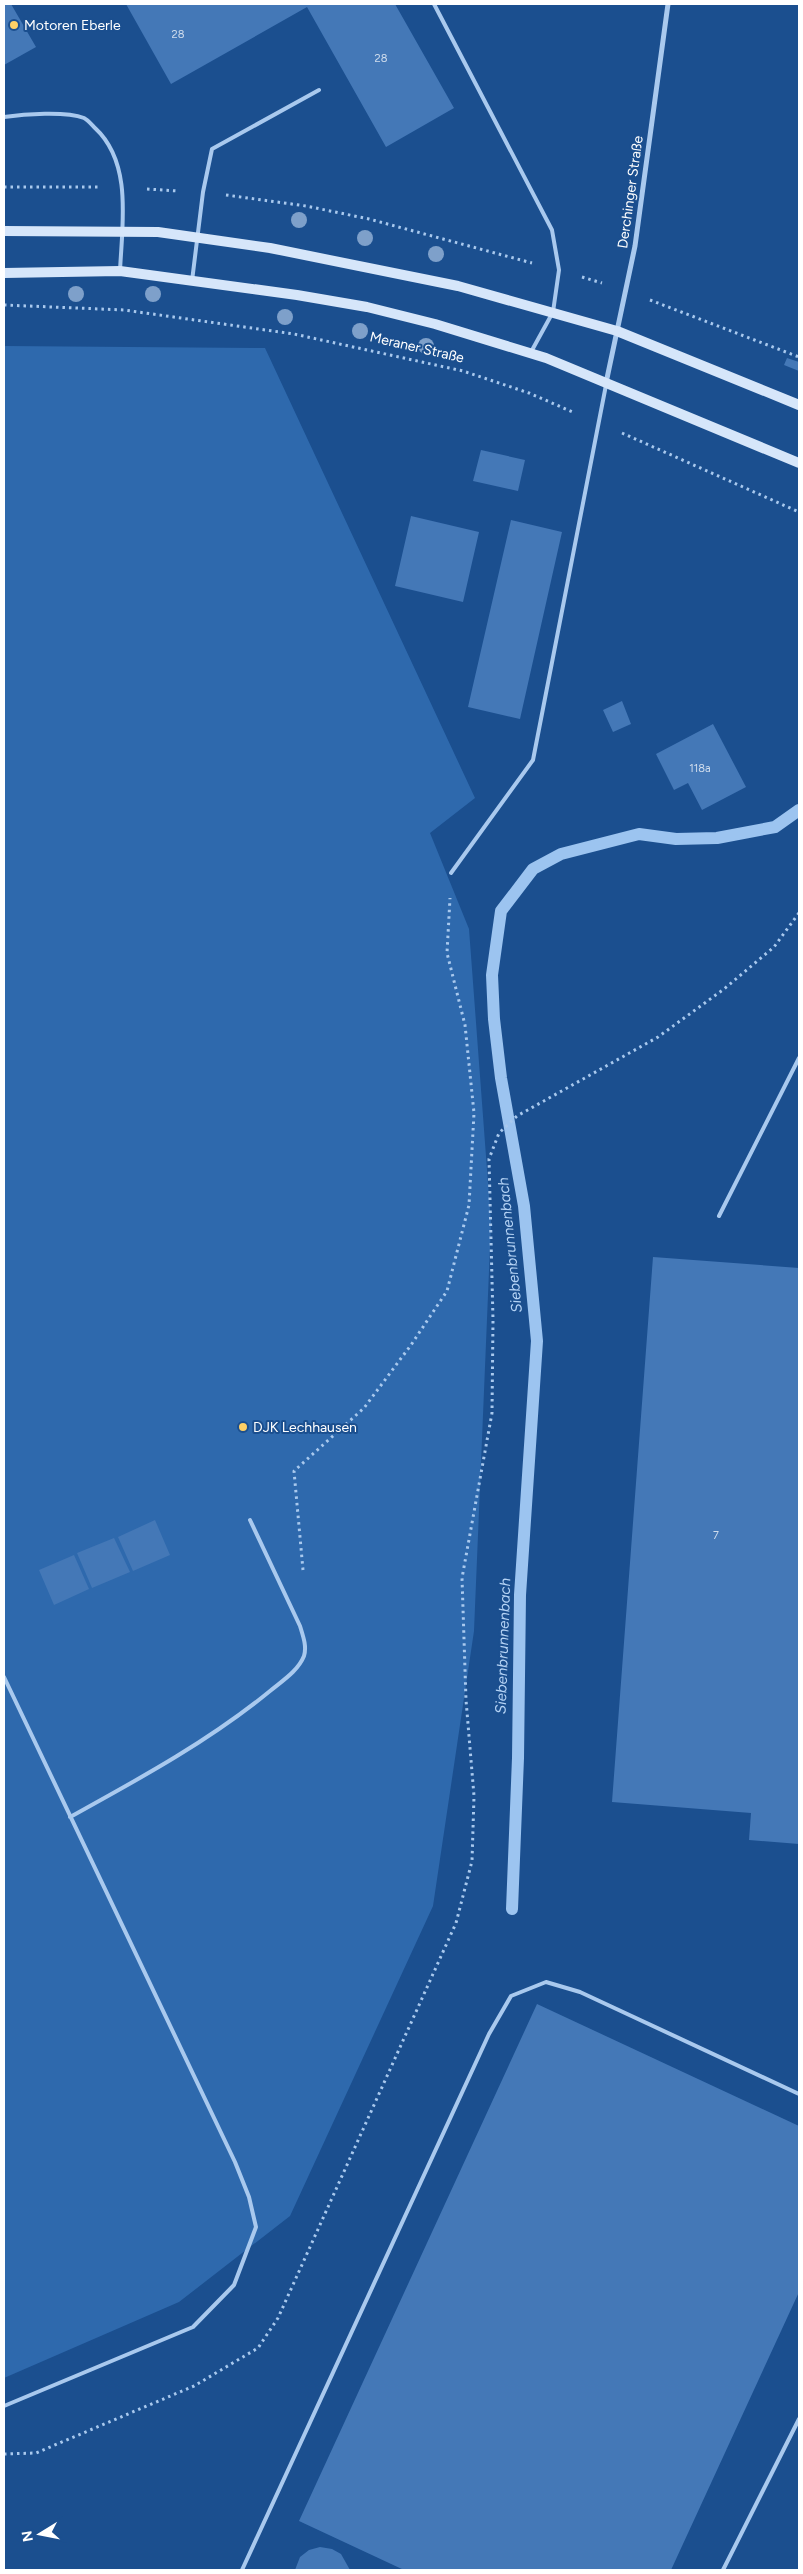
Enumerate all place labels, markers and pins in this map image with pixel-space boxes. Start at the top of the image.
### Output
place label: Motoren Eberle [24,17,121,34]
marker: Motoren Eberle [8,19,20,31]
place label: DJK Lechhausen [253,1419,357,1436]
marker: DJK Lechhausen [237,1421,249,1433]

